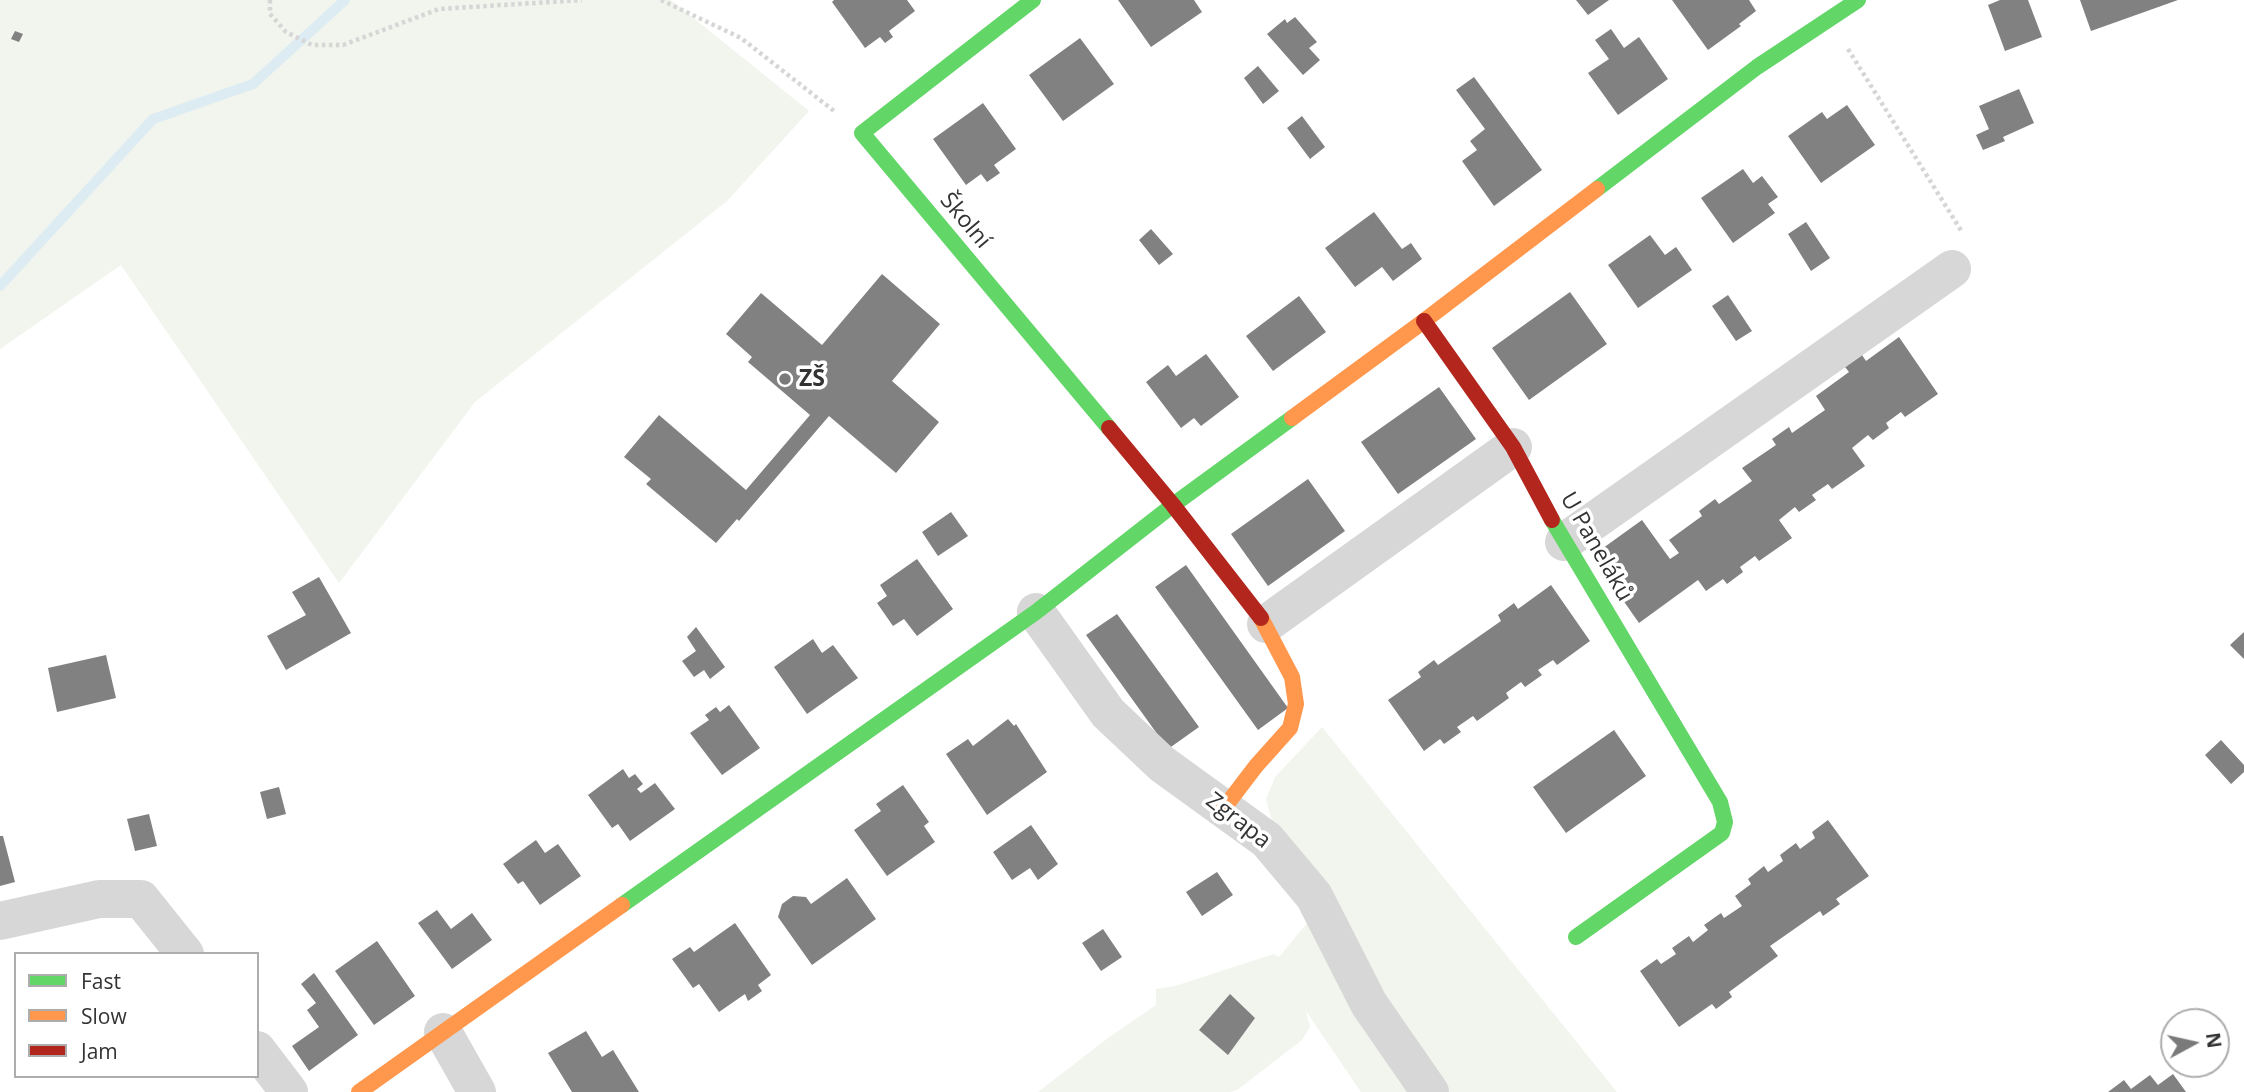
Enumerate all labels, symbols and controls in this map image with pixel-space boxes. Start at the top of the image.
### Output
street label: Školní [934,188,996,254]
place label: ZŠ [799,365,825,393]
marker: ZŠ [777,371,793,387]
street label: U Paneláků [1554,488,1638,606]
street label: Zgrapa [1200,787,1276,855]
legend [14,952,259,1078]
text: Fast [81,967,121,995]
text: Slow [81,1002,127,1030]
north arrow [2160,1008,2230,1078]
text: N [2200,1031,2228,1050]
text: Jam [81,1037,118,1065]

